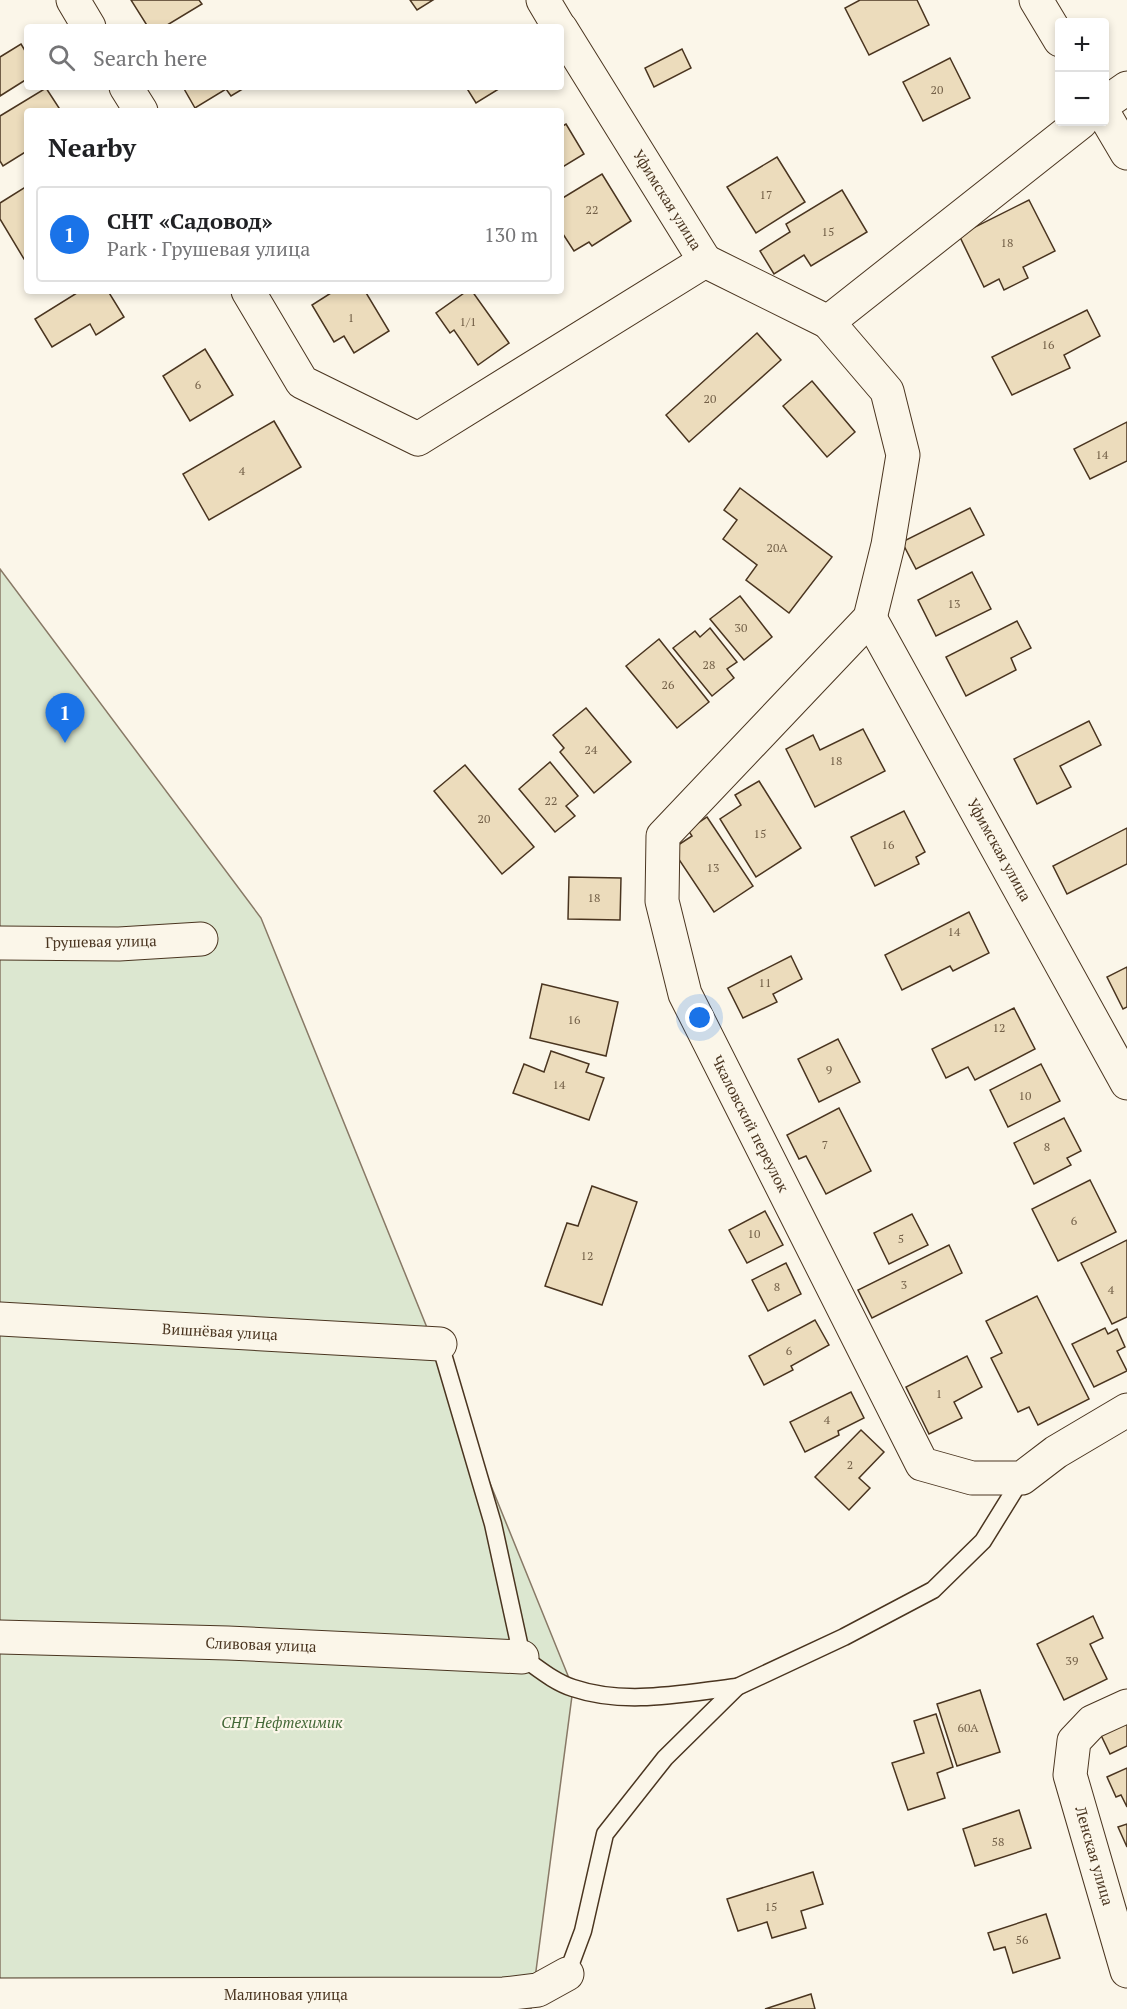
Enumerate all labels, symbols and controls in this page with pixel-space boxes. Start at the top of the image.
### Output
map controls [1055,18,1109,126]
button: + [1055,18,1109,72]
search box [24,24,564,90]
icon: search [45,41,78,74]
text: Search here [93,43,207,72]
button: − [1055,72,1109,126]
house number: 20 [931,82,943,97]
text: Nearby [48,130,136,164]
street label: Уфимская улица [629,145,707,254]
house number: 17 [760,187,772,202]
house number: 22 [586,202,598,217]
text: СНТ «Садовод» [107,206,273,235]
text: 1 [64,221,75,248]
text: 130 m [484,221,538,248]
house number: 15 [822,224,834,239]
text: Park · Грушевая улица [107,235,310,262]
house number: 18 [1001,235,1013,250]
house number: 1 [348,310,354,325]
house number: 1/1 [460,314,476,329]
house number: 16 [1042,337,1055,352]
house number: 6 [195,377,202,392]
house number: 20 [704,391,716,406]
house number: 14 [1096,447,1109,462]
house number: 4 [239,463,246,478]
house number: 20А [767,540,788,555]
house number: 13 [948,596,960,611]
house number: 30 [735,620,747,635]
house number: 28 [703,657,715,672]
house number: 26 [662,677,675,692]
pin: 1 [46,694,84,743]
house number: 24 [585,742,598,757]
house number: 18 [830,753,842,768]
house number: 22 [545,793,557,808]
street label: Уфимская улица [963,794,1037,905]
house number: 20 [478,811,490,826]
house number: 15 [754,826,766,841]
house number: 16 [882,837,895,852]
house number: 13 [707,860,719,875]
house number: 18 [588,890,600,905]
house number: 14 [948,924,961,939]
street label: Грушевая улица [45,930,157,952]
house number: 11 [759,975,771,990]
your location [685,1003,714,1032]
house number: 16 [568,1012,581,1027]
house number: 12 [993,1020,1005,1035]
street label: Чкаловский переулок [708,1052,794,1196]
house number: 9 [826,1062,832,1077]
house number: 14 [553,1077,566,1092]
house number: 10 [1019,1088,1031,1103]
house number: 7 [822,1137,828,1152]
house number: 8 [1044,1139,1050,1154]
house number: 6 [1071,1213,1078,1228]
house number: 10 [748,1226,760,1241]
house number: 5 [898,1231,904,1246]
house number: 12 [581,1248,593,1263]
house number: 3 [901,1277,907,1292]
house number: 8 [774,1279,780,1294]
house number: 4 [1108,1282,1115,1297]
street label: Вишнёвая улица [162,1318,279,1344]
house number: 6 [786,1343,793,1358]
house number: 1 [936,1386,942,1401]
house number: 4 [824,1412,831,1427]
house number: 2 [847,1457,853,1472]
street label: Сливовая улица [205,1632,317,1656]
house number: 39 [1066,1653,1078,1668]
park label: СНТ Нефтехимик [221,1712,343,1732]
house number: 60А [958,1720,979,1735]
street label: Ленская улица [1071,1803,1119,1908]
house number: 58 [992,1834,1004,1849]
house number: 15 [765,1899,777,1914]
house number: 56 [1016,1932,1029,1947]
street label: Малиновая улица [224,1984,348,2004]

